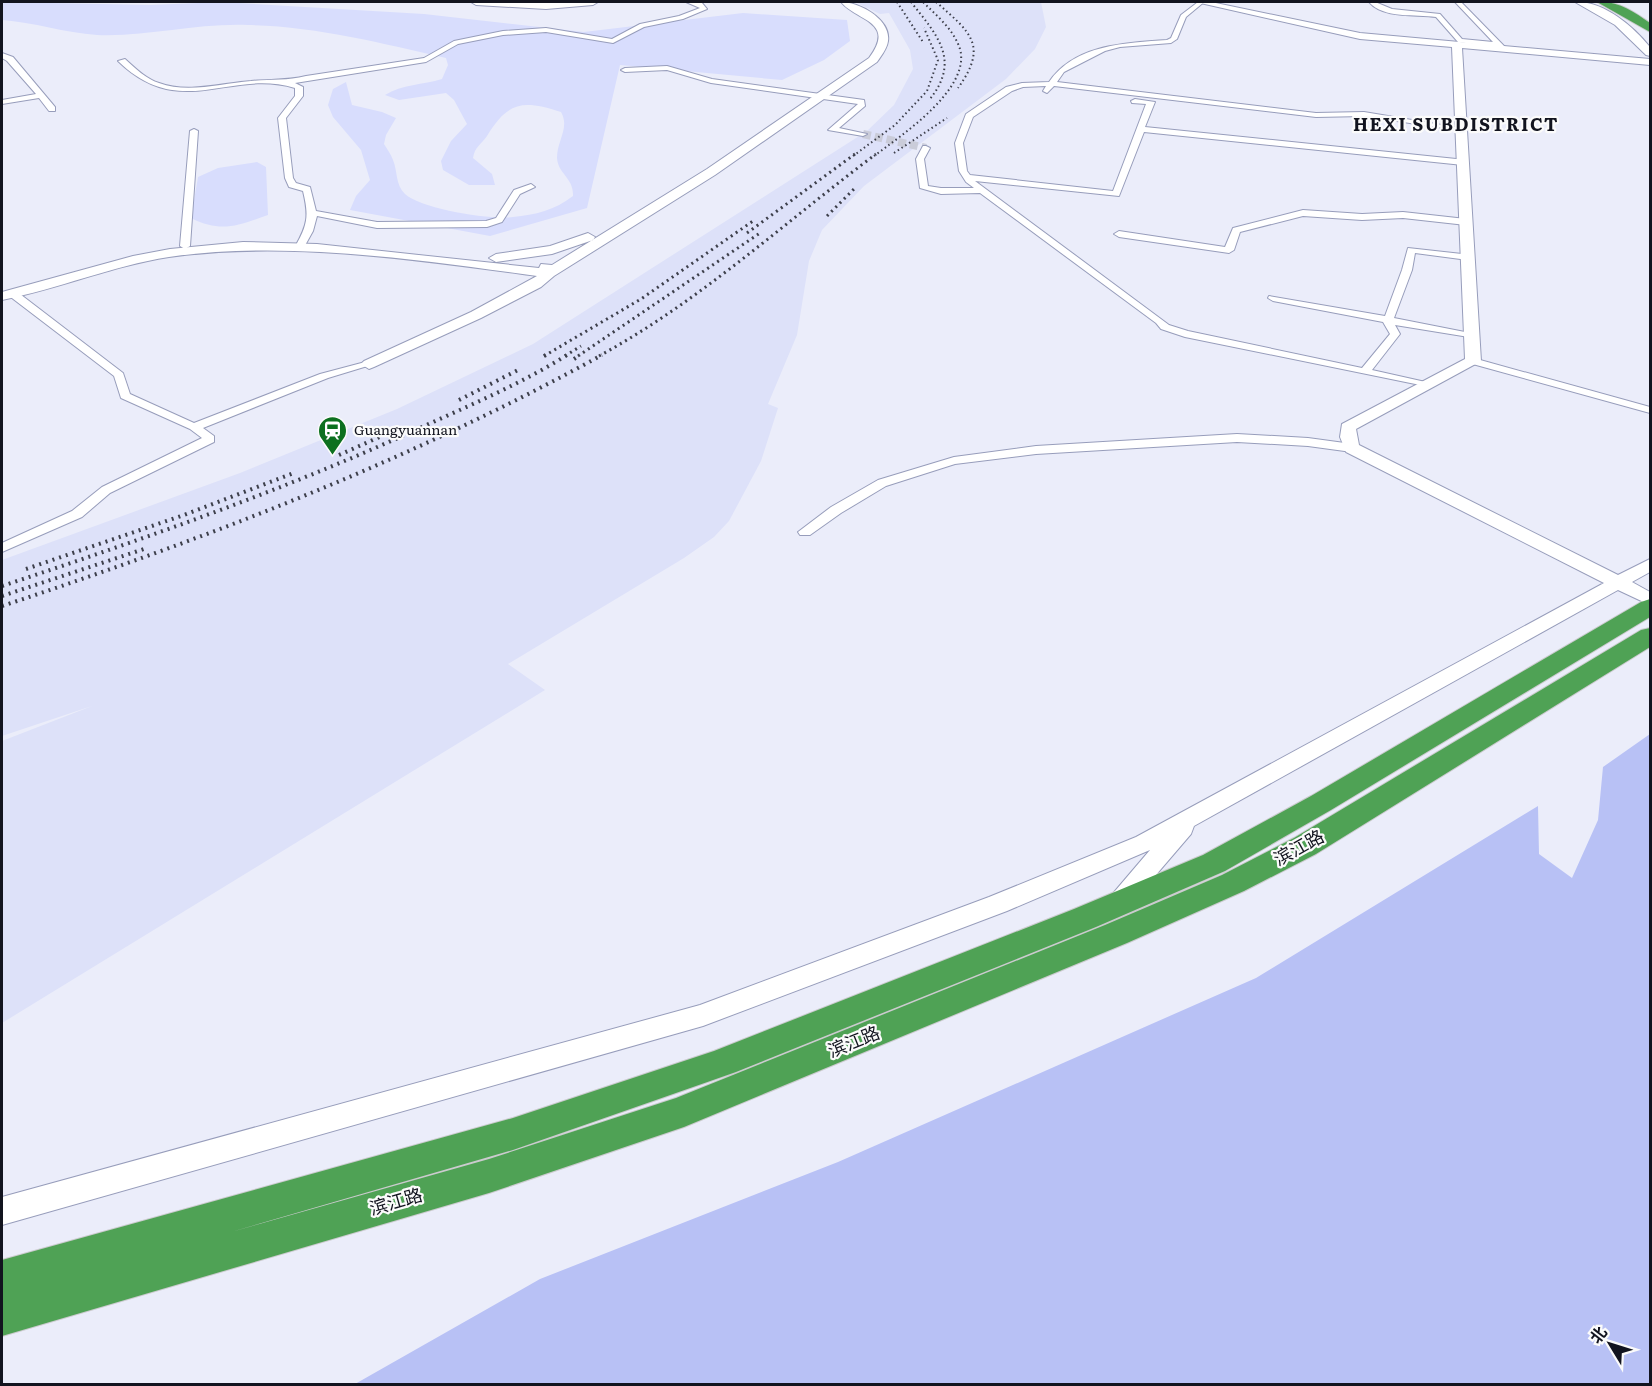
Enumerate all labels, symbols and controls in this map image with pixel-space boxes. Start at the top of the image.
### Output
district label: HEXI SUBDISTRICT [1353,110,1559,137]
station icon: Guangyuannan [317,414,349,456]
place label: Guangyuannan [354,419,457,439]
street label: 滨江路 [1268,822,1328,872]
street label: 滨江路 [823,1018,884,1063]
street label: 滨江路 [366,1180,425,1221]
north arrow [1580,1314,1640,1374]
text: 北 [1583,1320,1612,1348]

